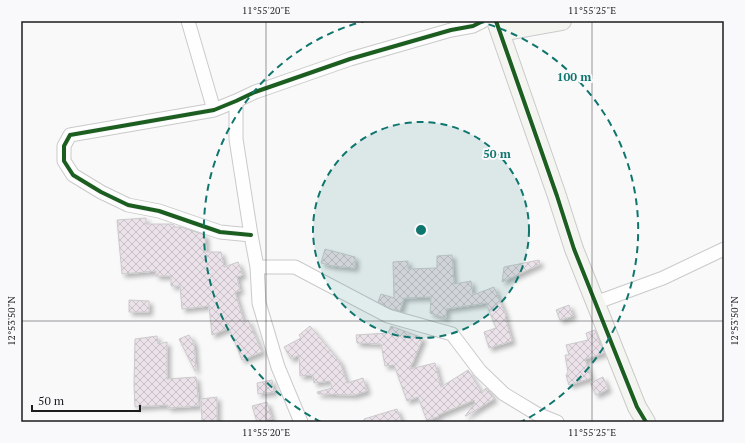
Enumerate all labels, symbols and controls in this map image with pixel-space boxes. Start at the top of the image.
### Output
text: 11°55'20"E [242,4,290,17]
text: 11°55'25"E [568,4,616,17]
text: 100 m [557,69,591,84]
text: 50 m [483,146,511,161]
centre of rings [414,223,428,237]
text: 12°53'50"N [5,296,18,346]
text: 12°53'50"N [728,296,741,346]
scale bar [32,387,140,413]
text: 50 m [38,393,65,408]
text: 11°55'20"E [242,426,290,439]
text: 11°55'25"E [568,426,616,439]

